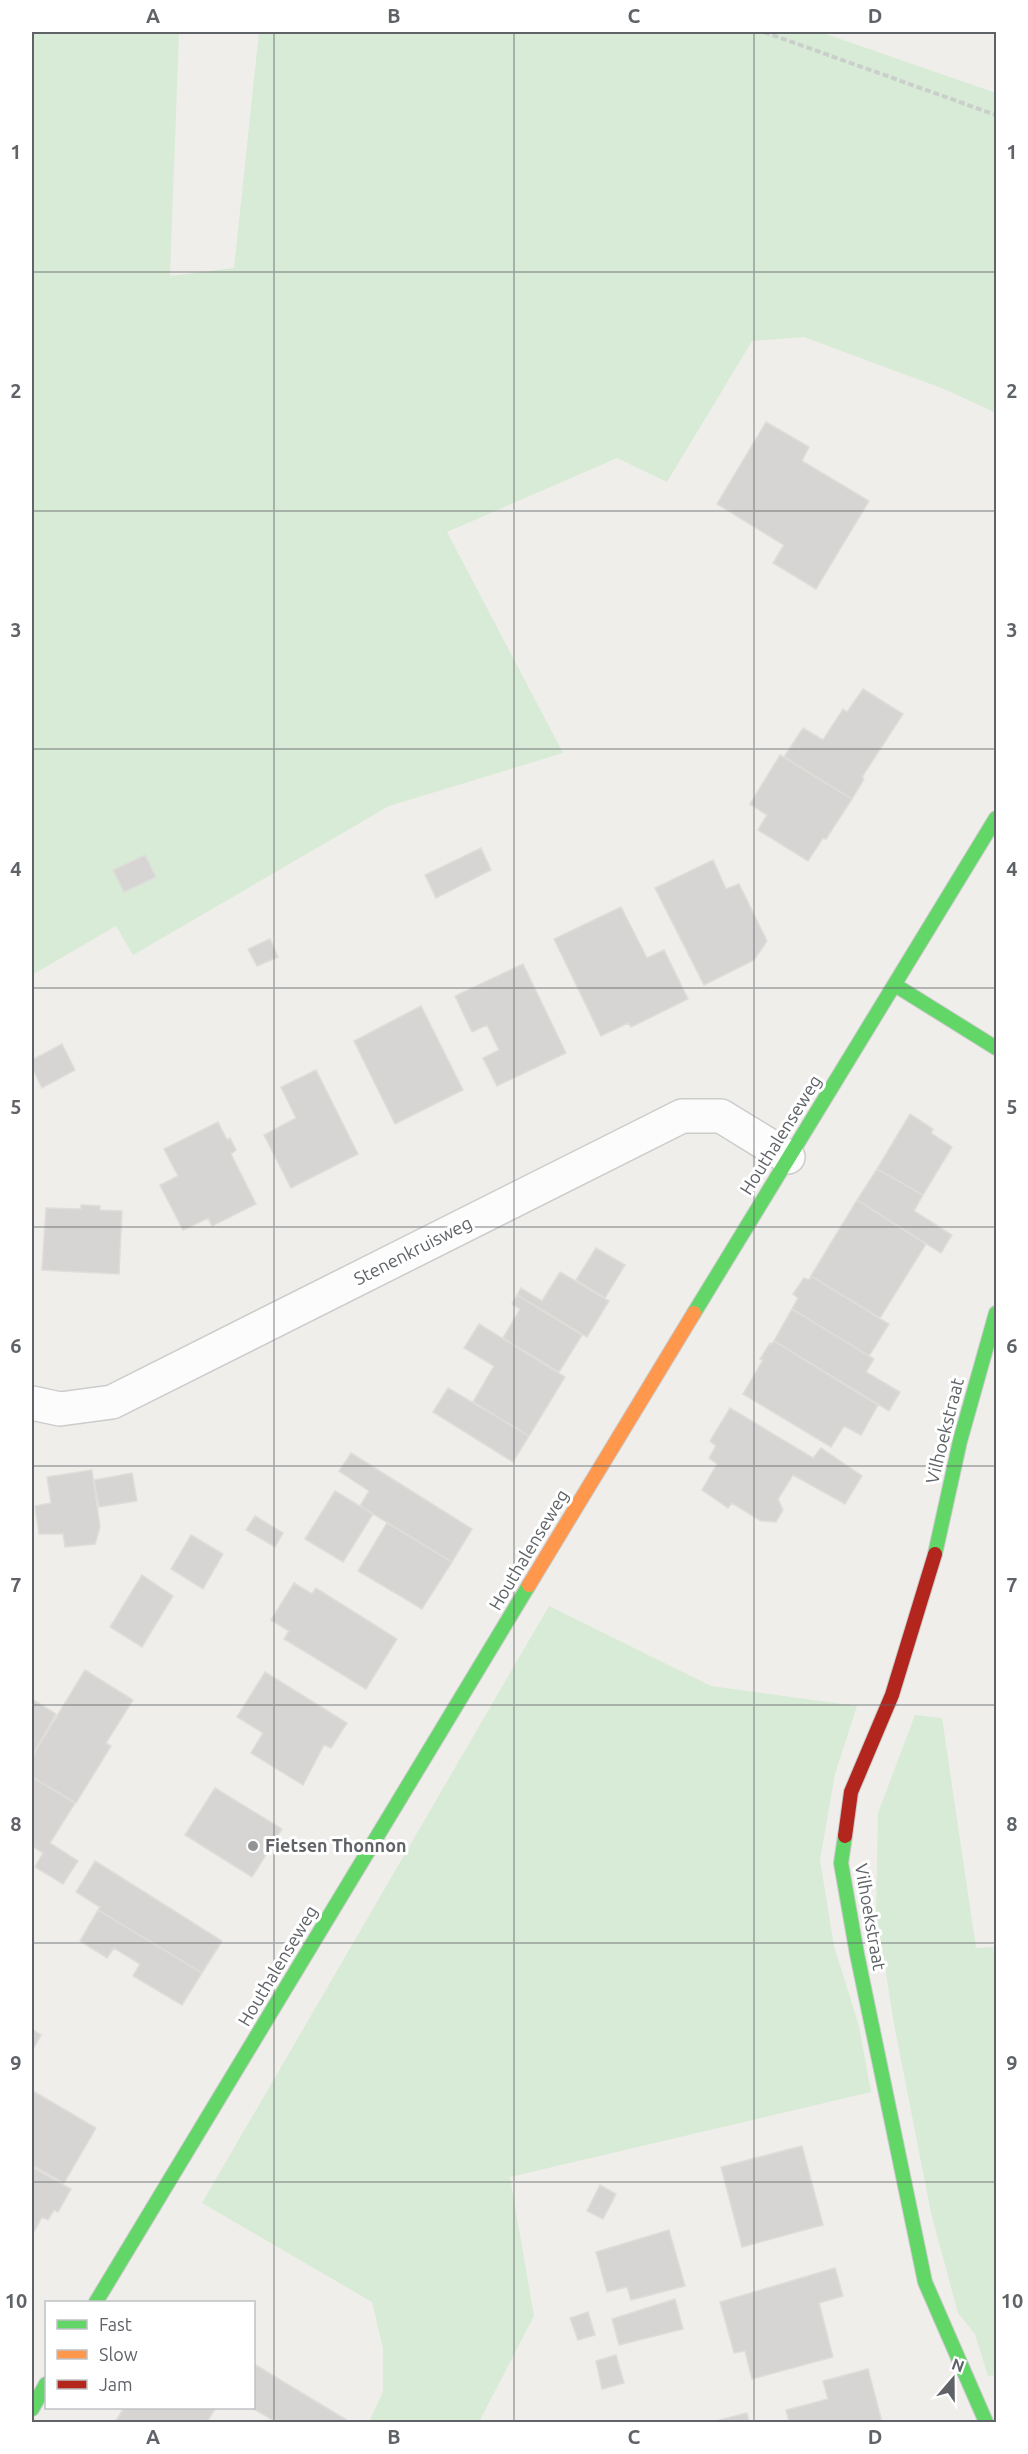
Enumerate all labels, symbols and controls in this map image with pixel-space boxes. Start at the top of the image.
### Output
text: A [146,4,160,27]
text: B [387,4,401,27]
text: C [628,4,641,27]
text: D [868,4,882,27]
text: 1 [10,140,22,163]
text: 1 [1006,140,1018,163]
text: 2 [10,379,22,402]
text: 2 [1006,379,1018,402]
text: 3 [10,618,22,641]
text: 3 [1006,618,1018,641]
text: 4 [10,857,22,880]
text: 4 [1006,857,1018,880]
street label: Houthalenseweg [735,1071,825,1198]
text: 5 [10,1095,22,1118]
text: 5 [1006,1095,1018,1118]
street label: Stenenkruisweg [350,1212,475,1288]
text: 6 [10,1334,22,1357]
text: 6 [1006,1334,1018,1357]
street label: Vilhoekstraat [921,1376,967,1486]
street label: Houthalenseweg [484,1486,572,1613]
text: 7 [10,1573,22,1596]
text: 7 [1006,1573,1018,1596]
text: 8 [10,1812,22,1835]
text: 8 [1006,1812,1018,1835]
place label: Fietsen Thonnon [265,1835,407,1855]
marker: Fietsen Thonnon [246,1839,260,1853]
street label: Vilhoekstraat [852,1862,890,1972]
street label: Houthalenseweg [233,1902,321,2029]
text: 9 [10,2051,22,2074]
text: 9 [1006,2051,1018,2074]
text: 10 [5,2289,27,2312]
text: 10 [1001,2289,1023,2312]
legend [45,2301,255,2409]
text: Fast [99,2314,132,2334]
text: Slow [99,2344,138,2364]
north arrow [923,2349,983,2409]
text: N [949,2354,967,2375]
text: Jam [99,2374,133,2394]
text: A [146,2425,160,2448]
text: B [387,2425,401,2448]
text: C [628,2425,641,2448]
text: D [868,2425,882,2448]

